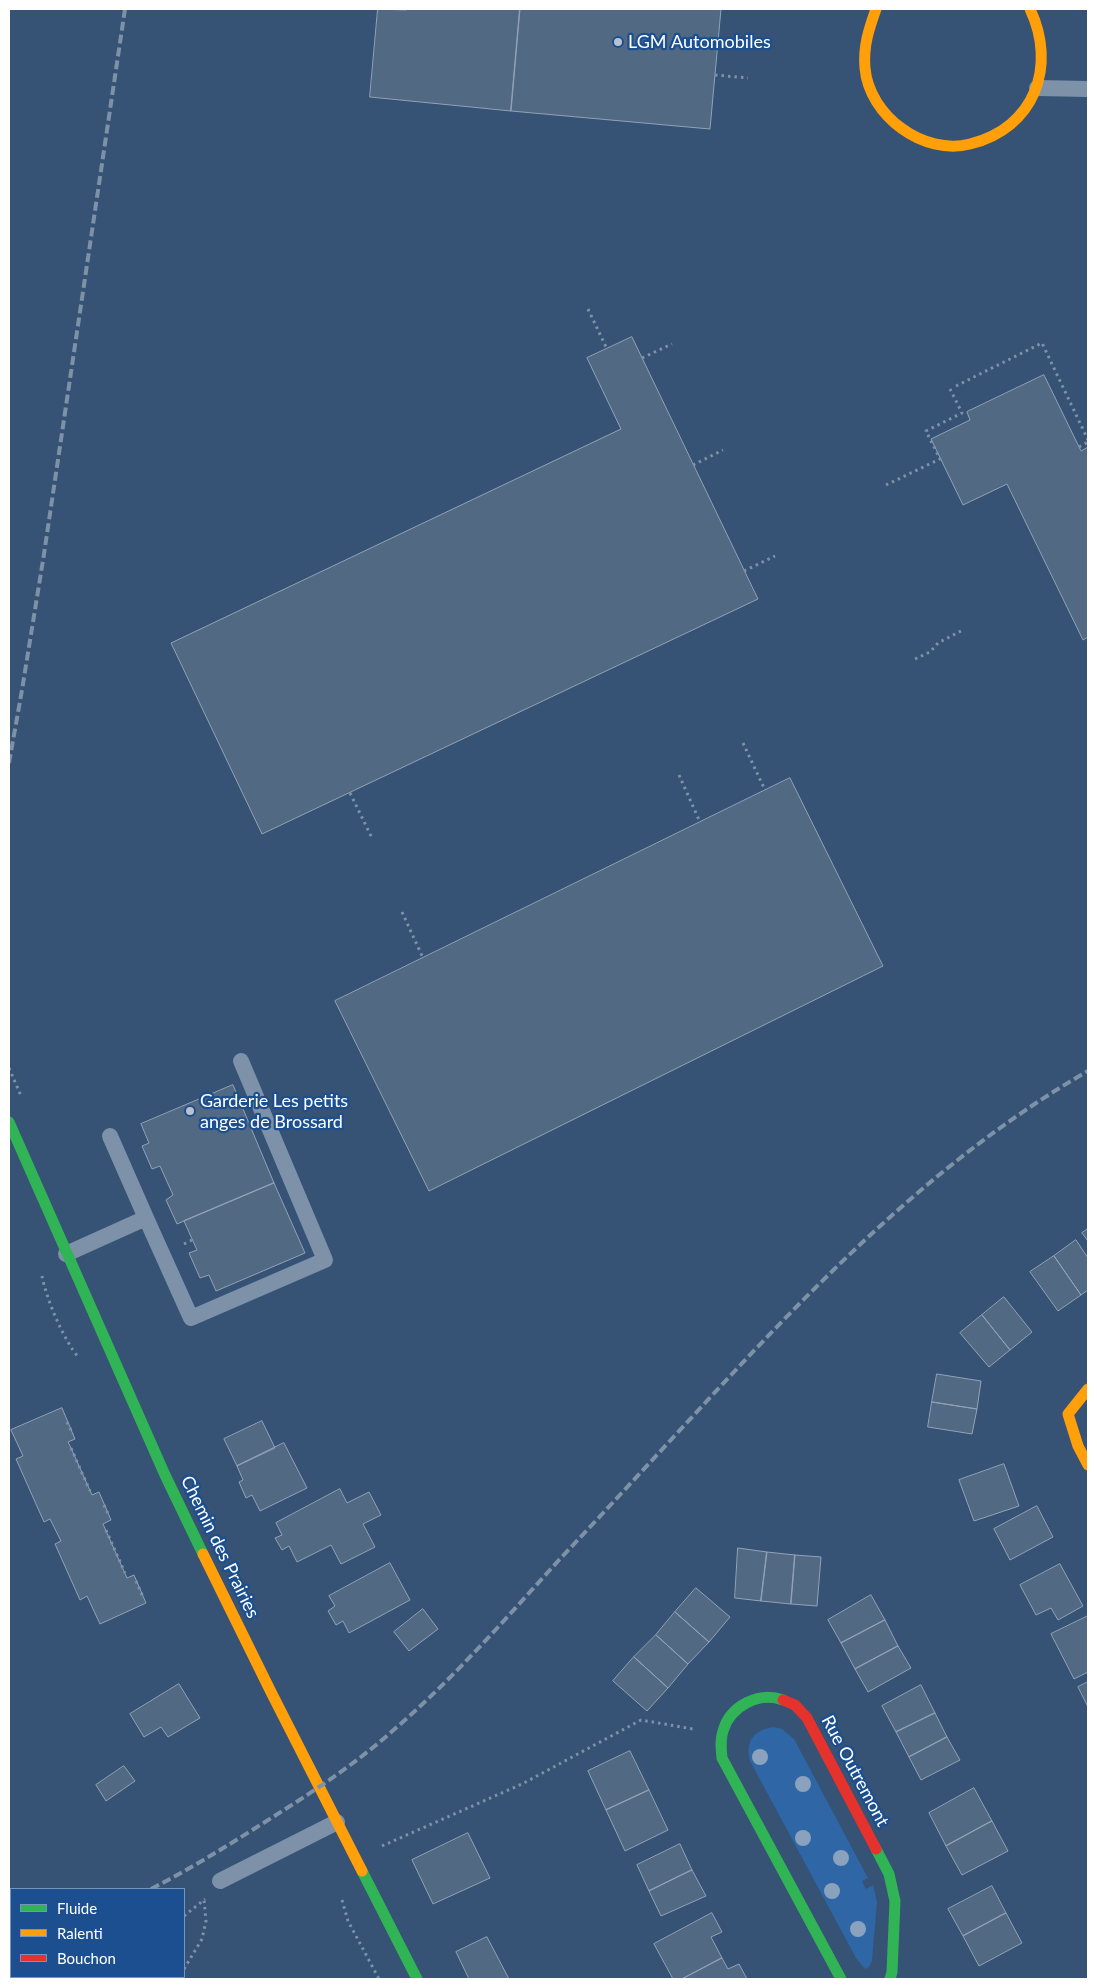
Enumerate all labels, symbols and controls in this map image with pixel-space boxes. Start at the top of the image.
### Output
place label: LGM Automobiles [628,31,771,53]
marker: LGM Automobiles [612,36,624,48]
place label: Garderie Les petits anges de Brossard [200,1090,348,1132]
marker: Garderie Les petits anges de Brossard [184,1105,196,1117]
street label: Chemin des Prairies [176,1472,264,1622]
street label: Rue Outremont [817,1712,893,1830]
legend [10,1888,185,1978]
text: Fluide [57,1899,97,1917]
text: Ralenti [57,1924,103,1942]
text: Bouchon [57,1949,116,1967]

